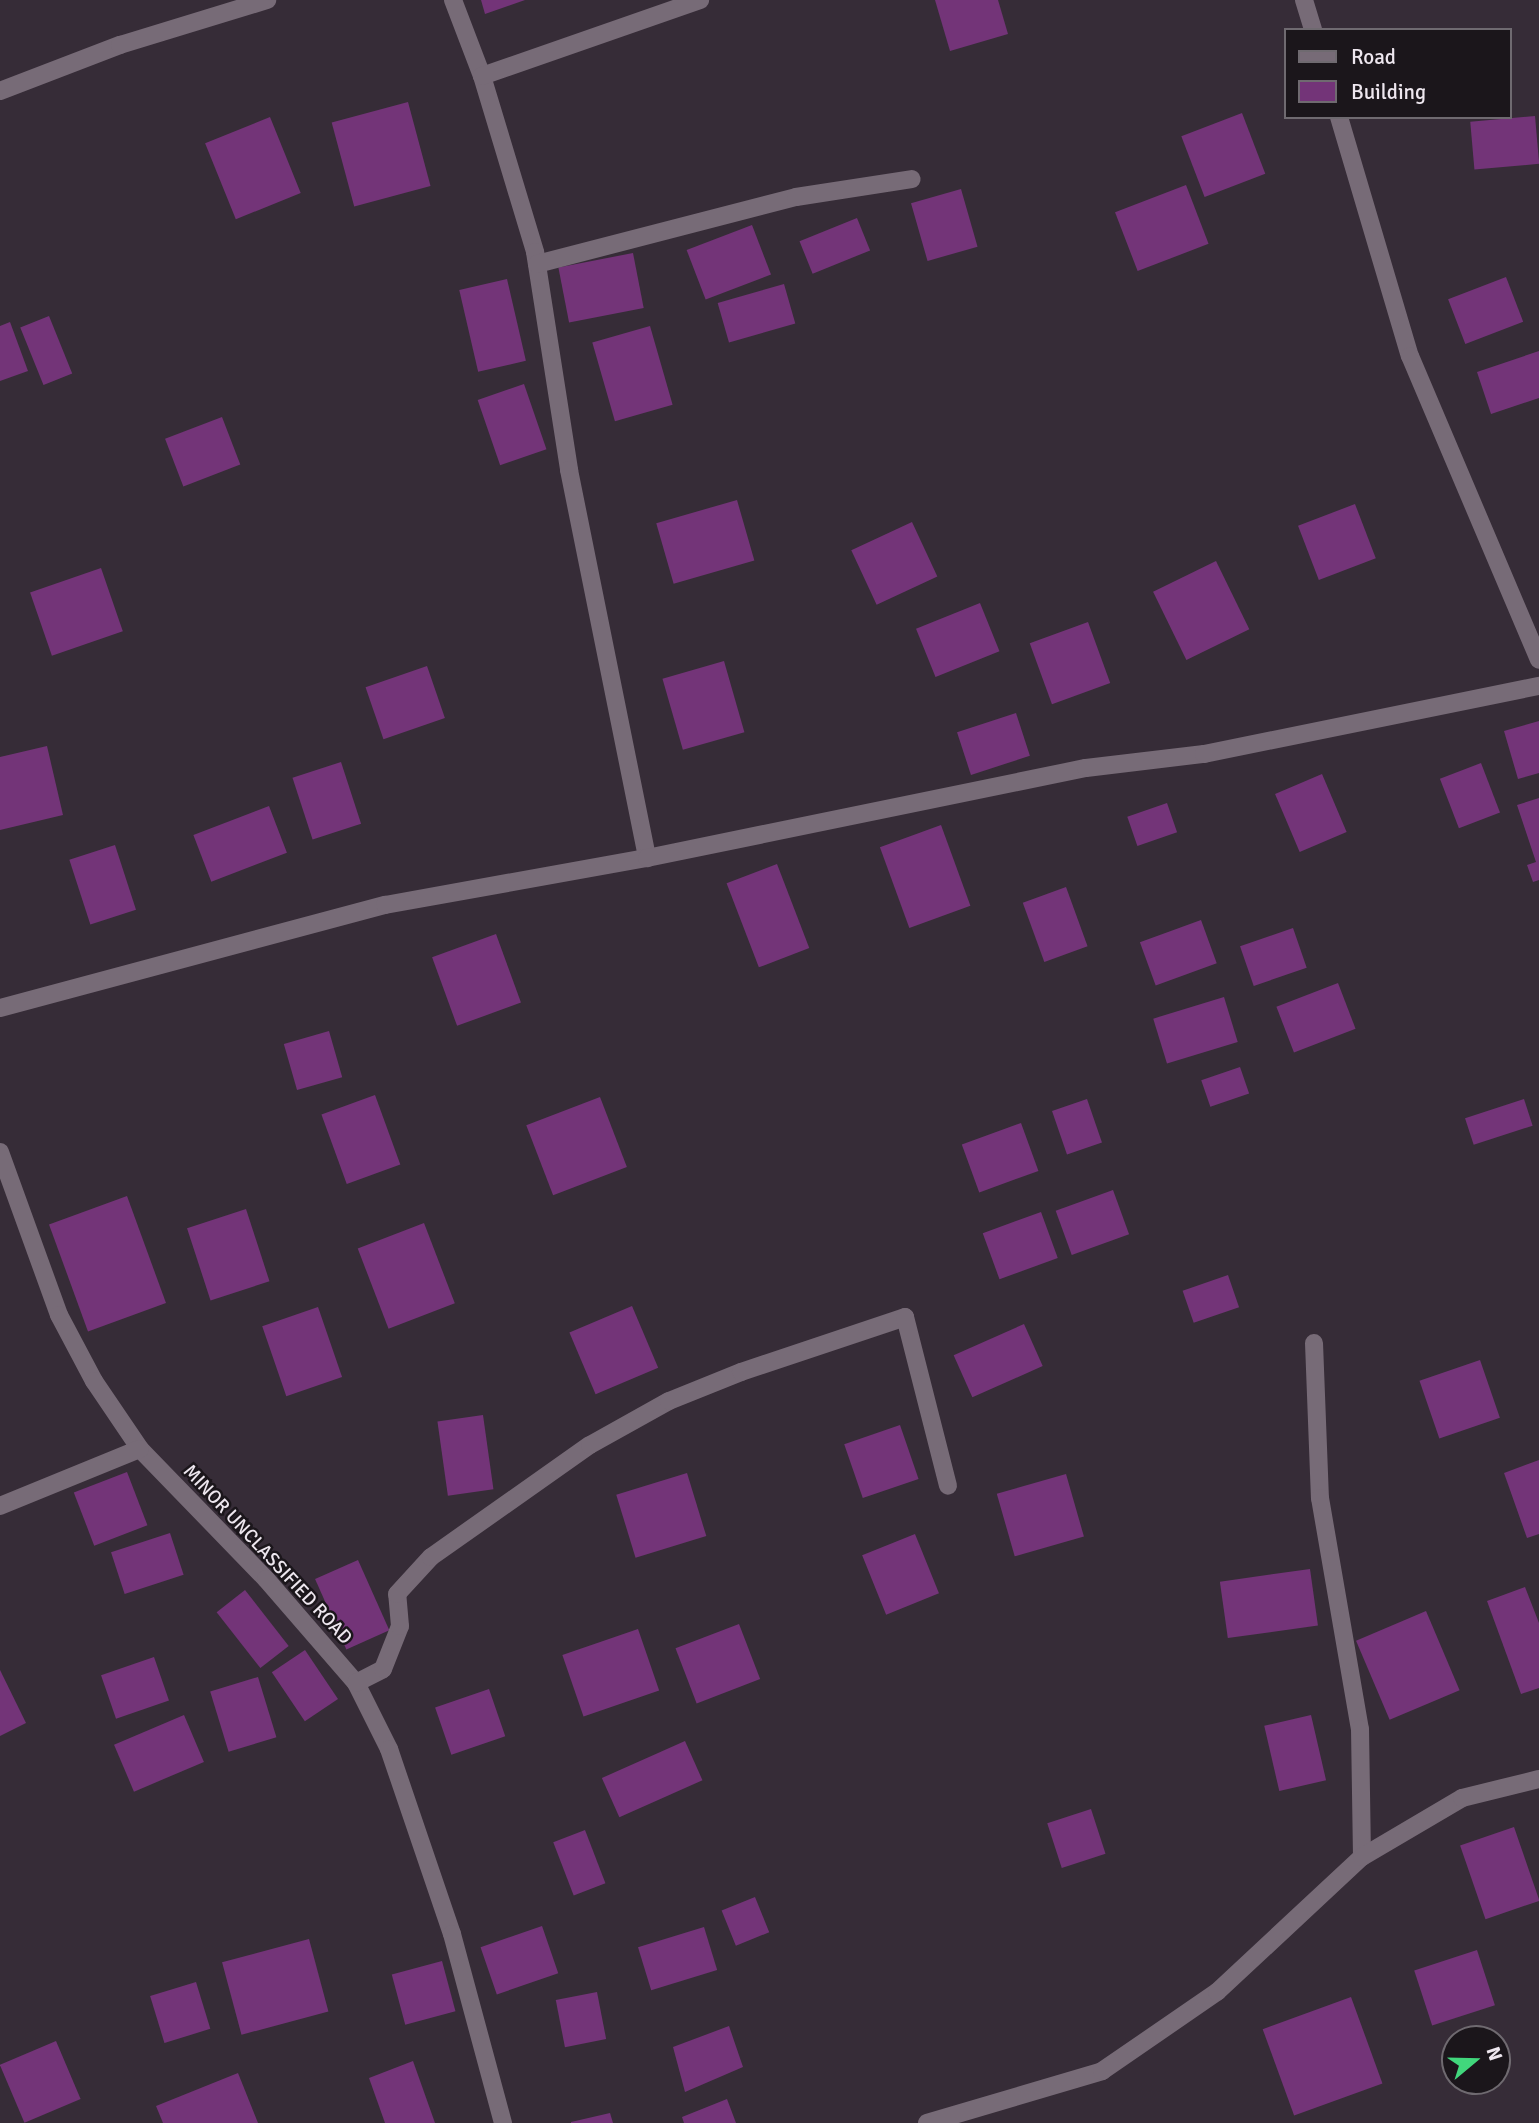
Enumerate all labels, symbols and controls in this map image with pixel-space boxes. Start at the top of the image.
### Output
legend [1284,28,1511,119]
text: Road [1351,44,1396,70]
text: Building [1351,79,1426,105]
street label: MINOR UNCLASSIFIED ROAD [178,1461,356,1649]
north arrow [1441,2025,1511,2095]
text: N [1480,2044,1507,2064]

